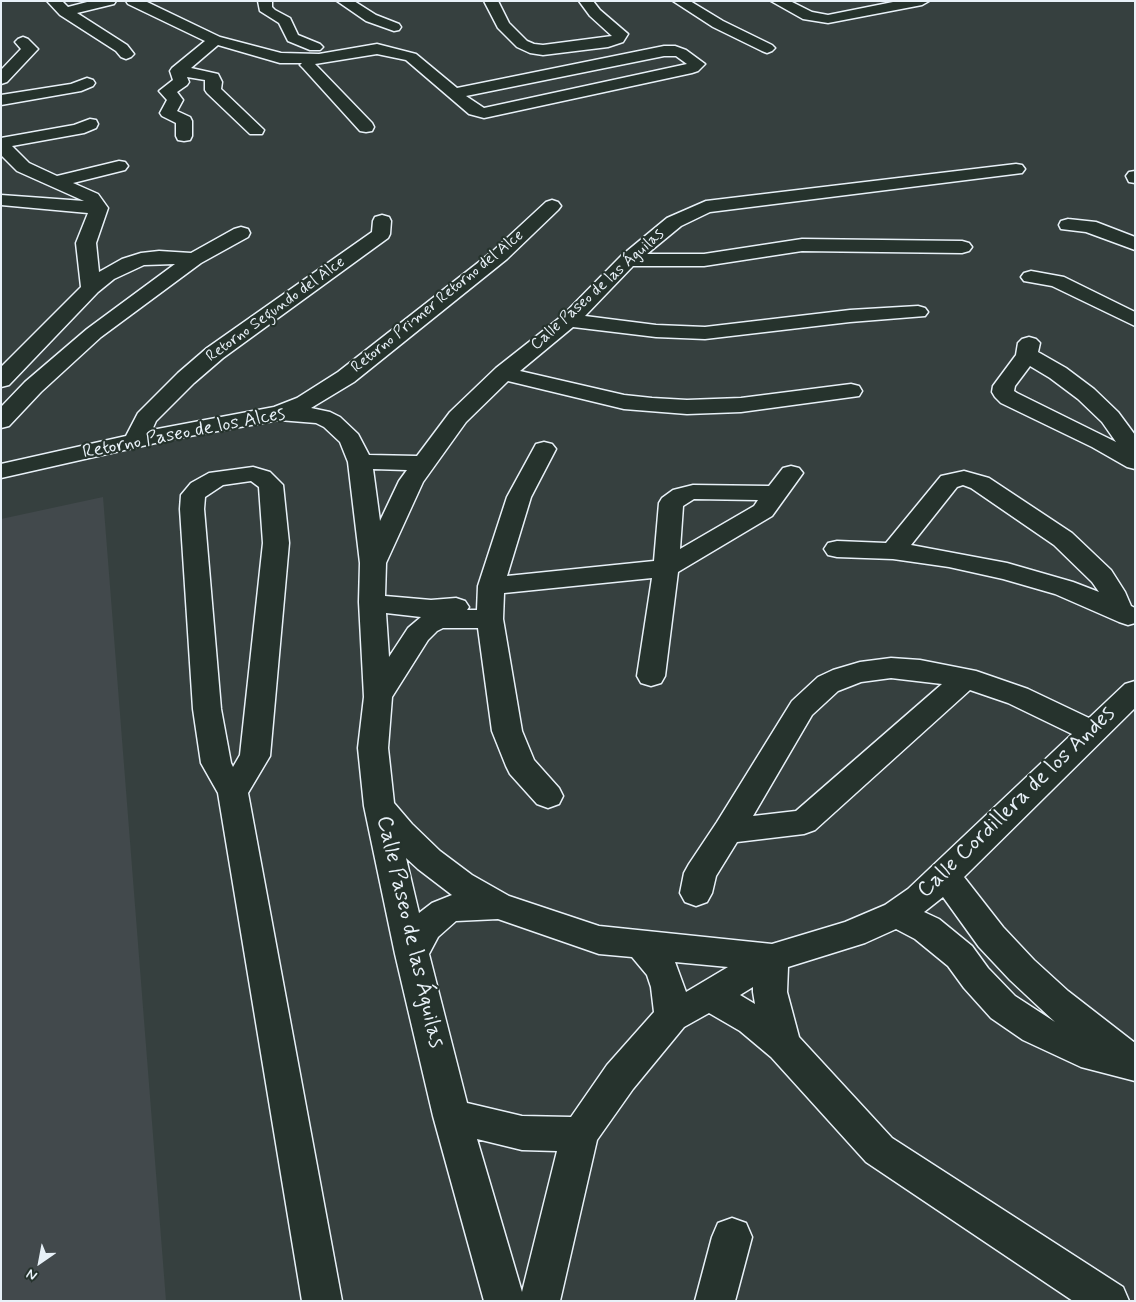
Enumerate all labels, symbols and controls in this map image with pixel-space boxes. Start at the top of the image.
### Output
street label: Calle Paseo de las Águilas [527,225,669,355]
street label: Retorno Primer Retorno del Alce [348,227,528,377]
street label: Retorno Segundo del Alce [203,253,349,367]
street label: Retorno Paseo de los Alces [81,403,287,465]
street label: Calle Cordillera de los Andes [913,702,1121,904]
street label: Calle Paseo de las Águilas [369,813,449,1051]
north arrow [15,1237,65,1287]
text: N [23,1264,41,1285]

